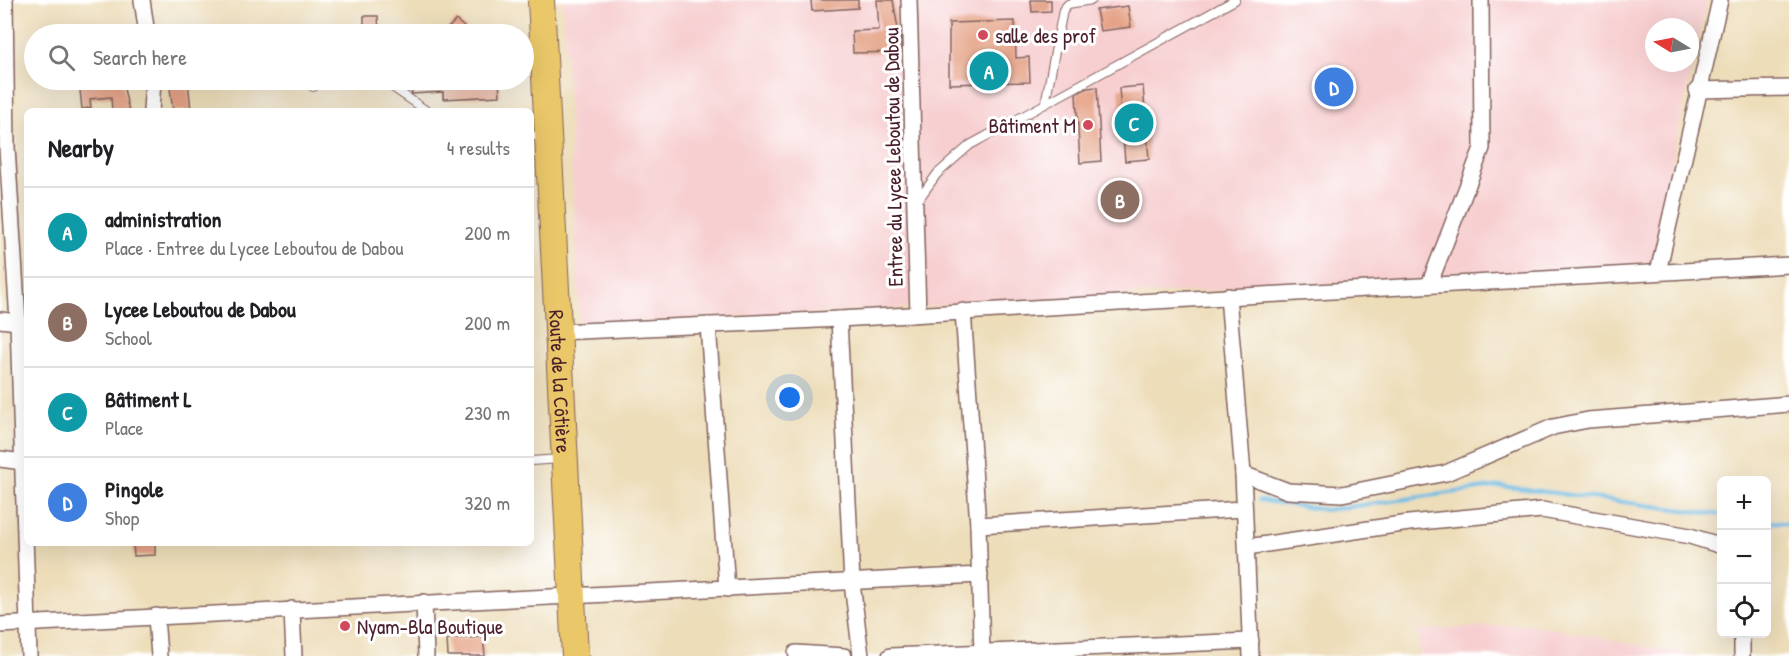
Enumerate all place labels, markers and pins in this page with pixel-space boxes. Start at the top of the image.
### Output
place label: salle des prof [995,21,1097,50]
marker: salle des prof [976,28,990,42]
pin: A [970,48,1008,94]
pin: D [1314,64,1354,110]
pin: C [1114,100,1154,146]
place label: Bâtiment M [989,111,1076,140]
marker: Bâtiment M [1081,118,1095,132]
pin: B [1100,178,1140,222]
place label: Nyam-Bla Boutique [357,612,503,641]
marker: Nyam-Bla Boutique [338,619,352,633]

